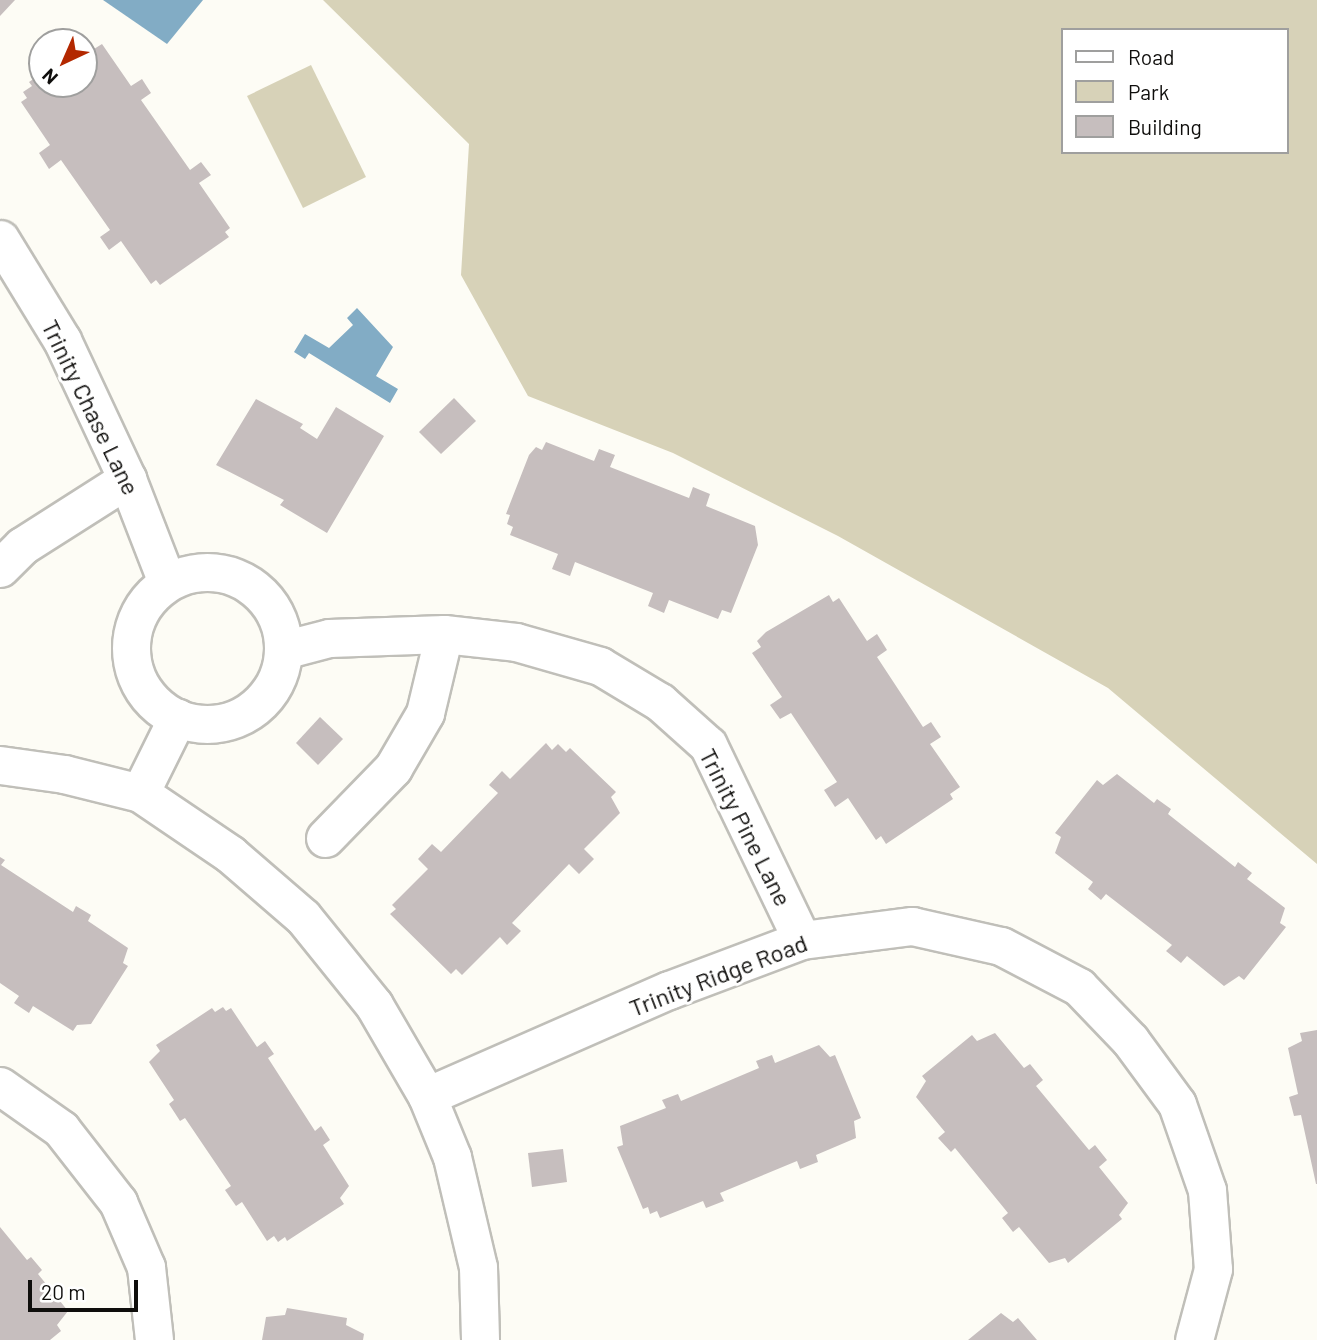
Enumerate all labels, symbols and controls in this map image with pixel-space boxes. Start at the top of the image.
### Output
north arrow [28,28,98,98]
legend [1062,28,1289,154]
text: Road [1128,44,1174,69]
text: N [37,64,62,90]
text: Park [1128,79,1169,104]
text: Building [1128,114,1202,139]
street label: Trinity Chase Lane [36,315,146,499]
street label: Trinity Pine Lane [694,743,798,911]
street label: Trinity Ridge Road [625,928,811,1022]
scale bar [32,1266,142,1310]
text: 20 m [41,1279,86,1304]

